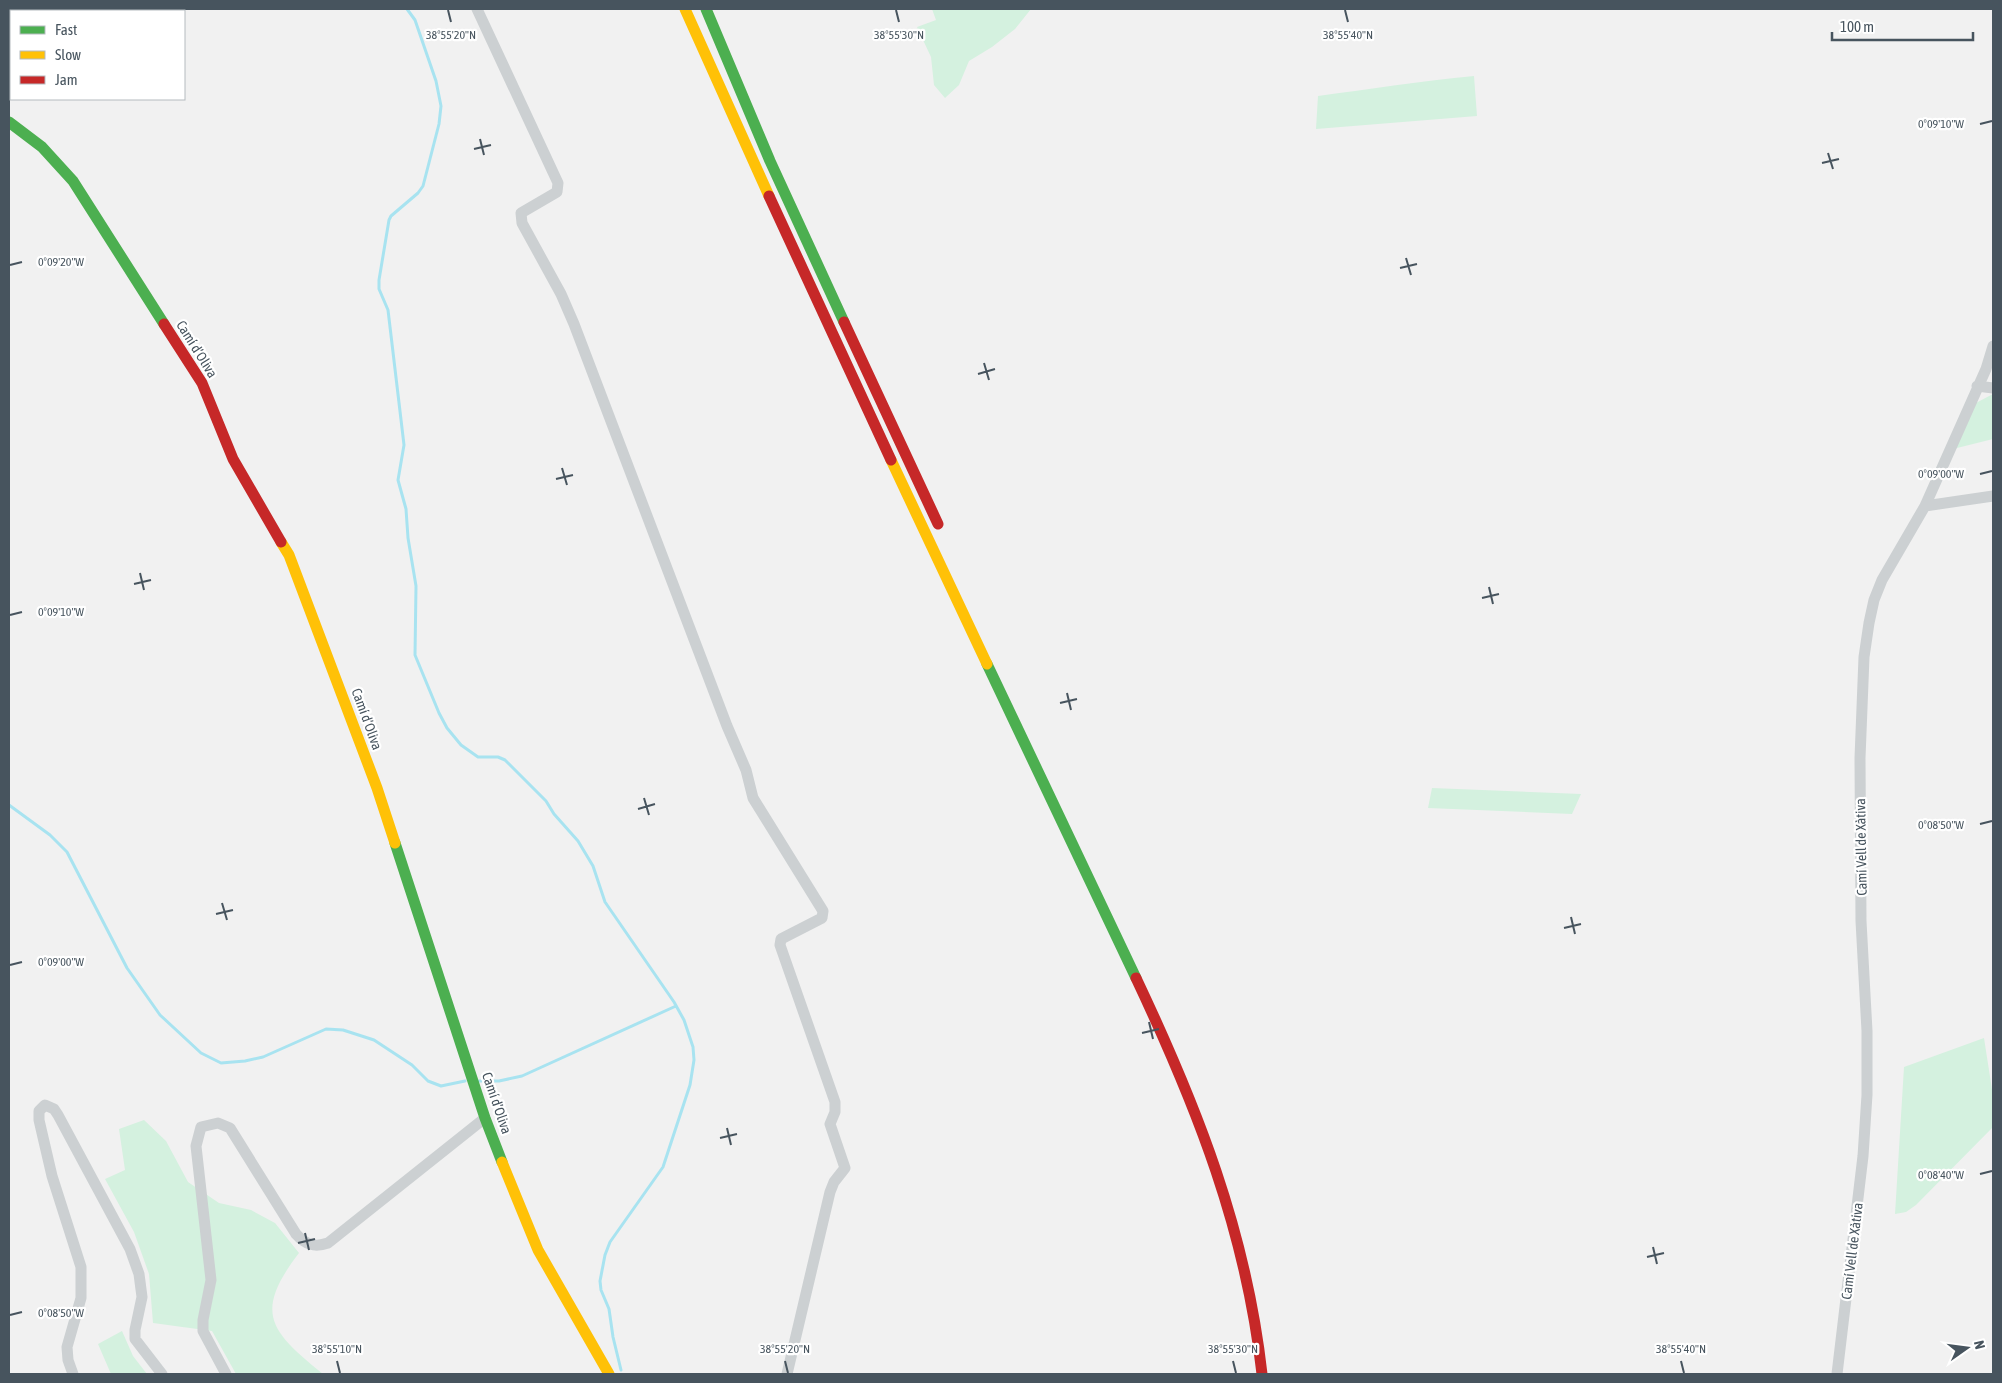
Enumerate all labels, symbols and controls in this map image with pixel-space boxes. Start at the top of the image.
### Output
legend [10,10,185,100]
scale bar [1832,10,1973,42]
text: 100 m [1840,18,1874,35]
text: Fast [55,21,77,38]
text: 38°55'20"N [426,28,476,42]
text: 38°55'30"N [874,28,924,42]
text: 38°55'40"N [1323,28,1373,42]
text: Slow [55,46,81,63]
text: Jam [55,71,78,88]
text: 0°09'10"W [1918,117,1964,131]
text: 0°09'20"W [38,255,84,269]
street label: Camí d’Oliva [173,317,221,381]
text: 0°09'00"W [1918,467,1964,481]
text: 0°09'10"W [38,605,84,619]
street label: Camí d’Oliva [348,686,386,752]
street label: Camí Vell de Xàtiva [1852,798,1870,896]
text: 0°08'50"W [1918,818,1964,832]
text: 0°09'00"W [38,955,84,969]
street label: Camí d’Oliva [479,1070,515,1136]
text: 0°08'40"W [1918,1168,1964,1182]
street label: Camí Vell de Xàtiva [1838,1202,1866,1300]
text: 0°08'50"W [38,1306,84,1320]
north arrow [1942,1323,1992,1373]
text: N [1971,1339,1988,1351]
text: 38°55'10"N [312,1342,362,1356]
text: 38°55'20"N [760,1342,810,1356]
text: 38°55'30"N [1208,1342,1258,1356]
text: 38°55'40"N [1656,1342,1706,1356]

